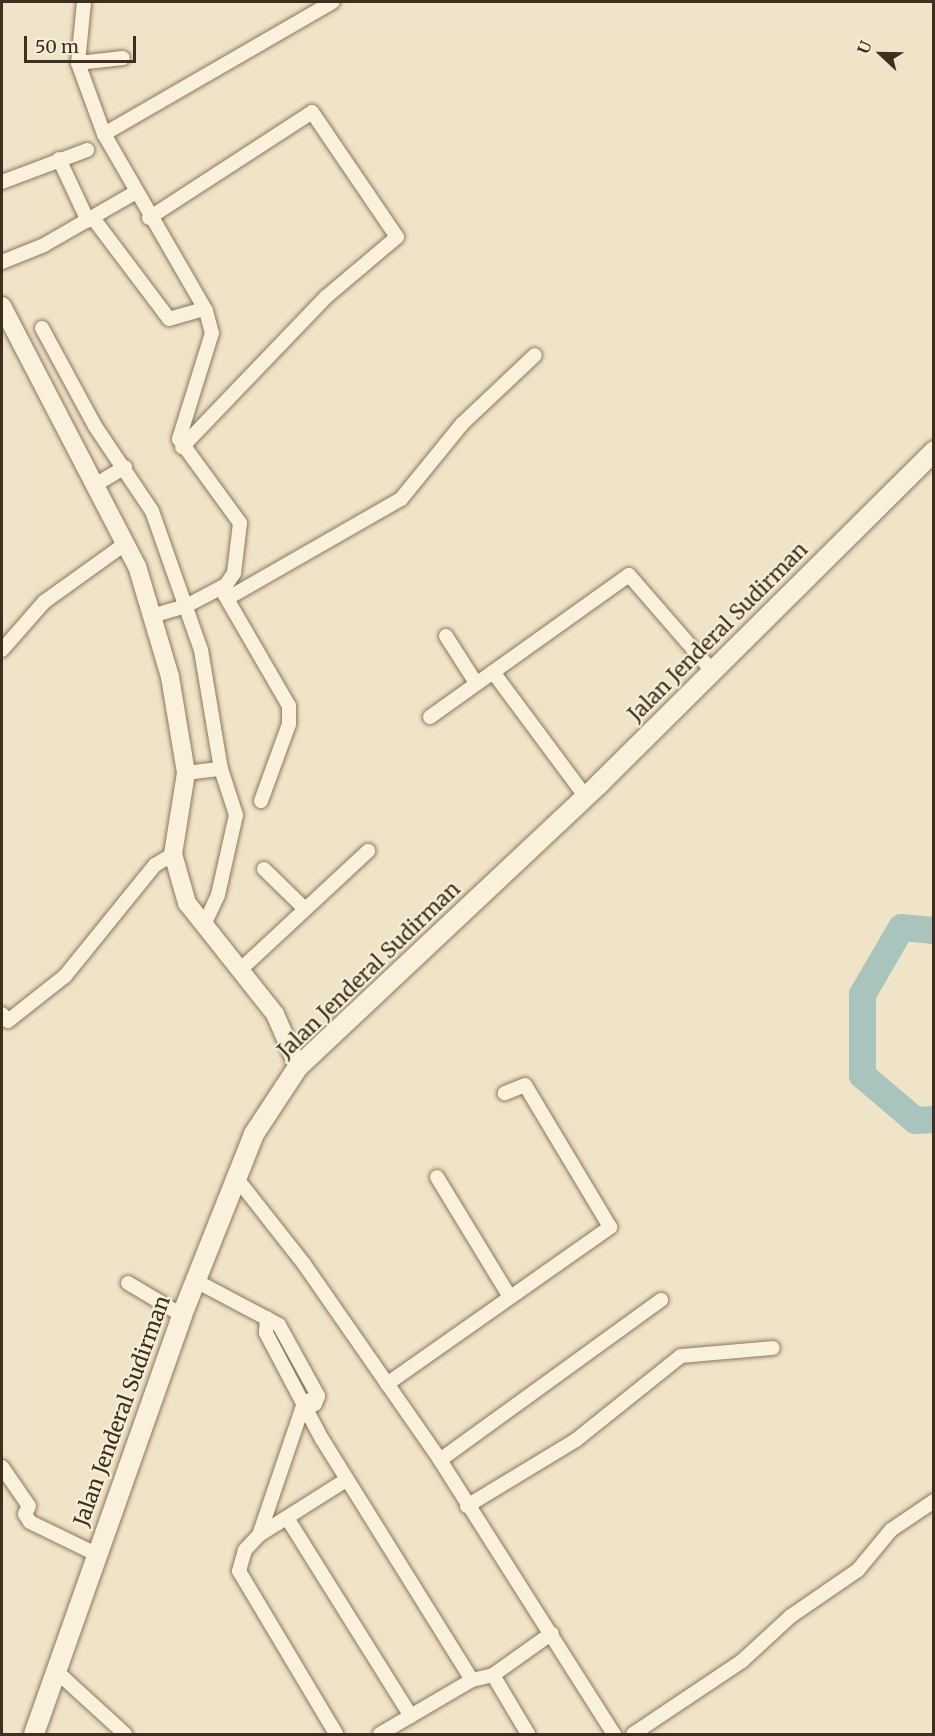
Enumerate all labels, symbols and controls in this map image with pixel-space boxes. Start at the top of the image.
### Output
scale bar [27,24,140,62]
north arrow [851,24,911,84]
text: 50 m [35,35,79,58]
text: U [853,38,876,57]
street label: Jalan Jenderal Sudirman [623,537,813,727]
street label: Jalan Jenderal Sudirman [273,876,465,1064]
street label: Jalan Jenderal Sudirman [69,1292,175,1530]

